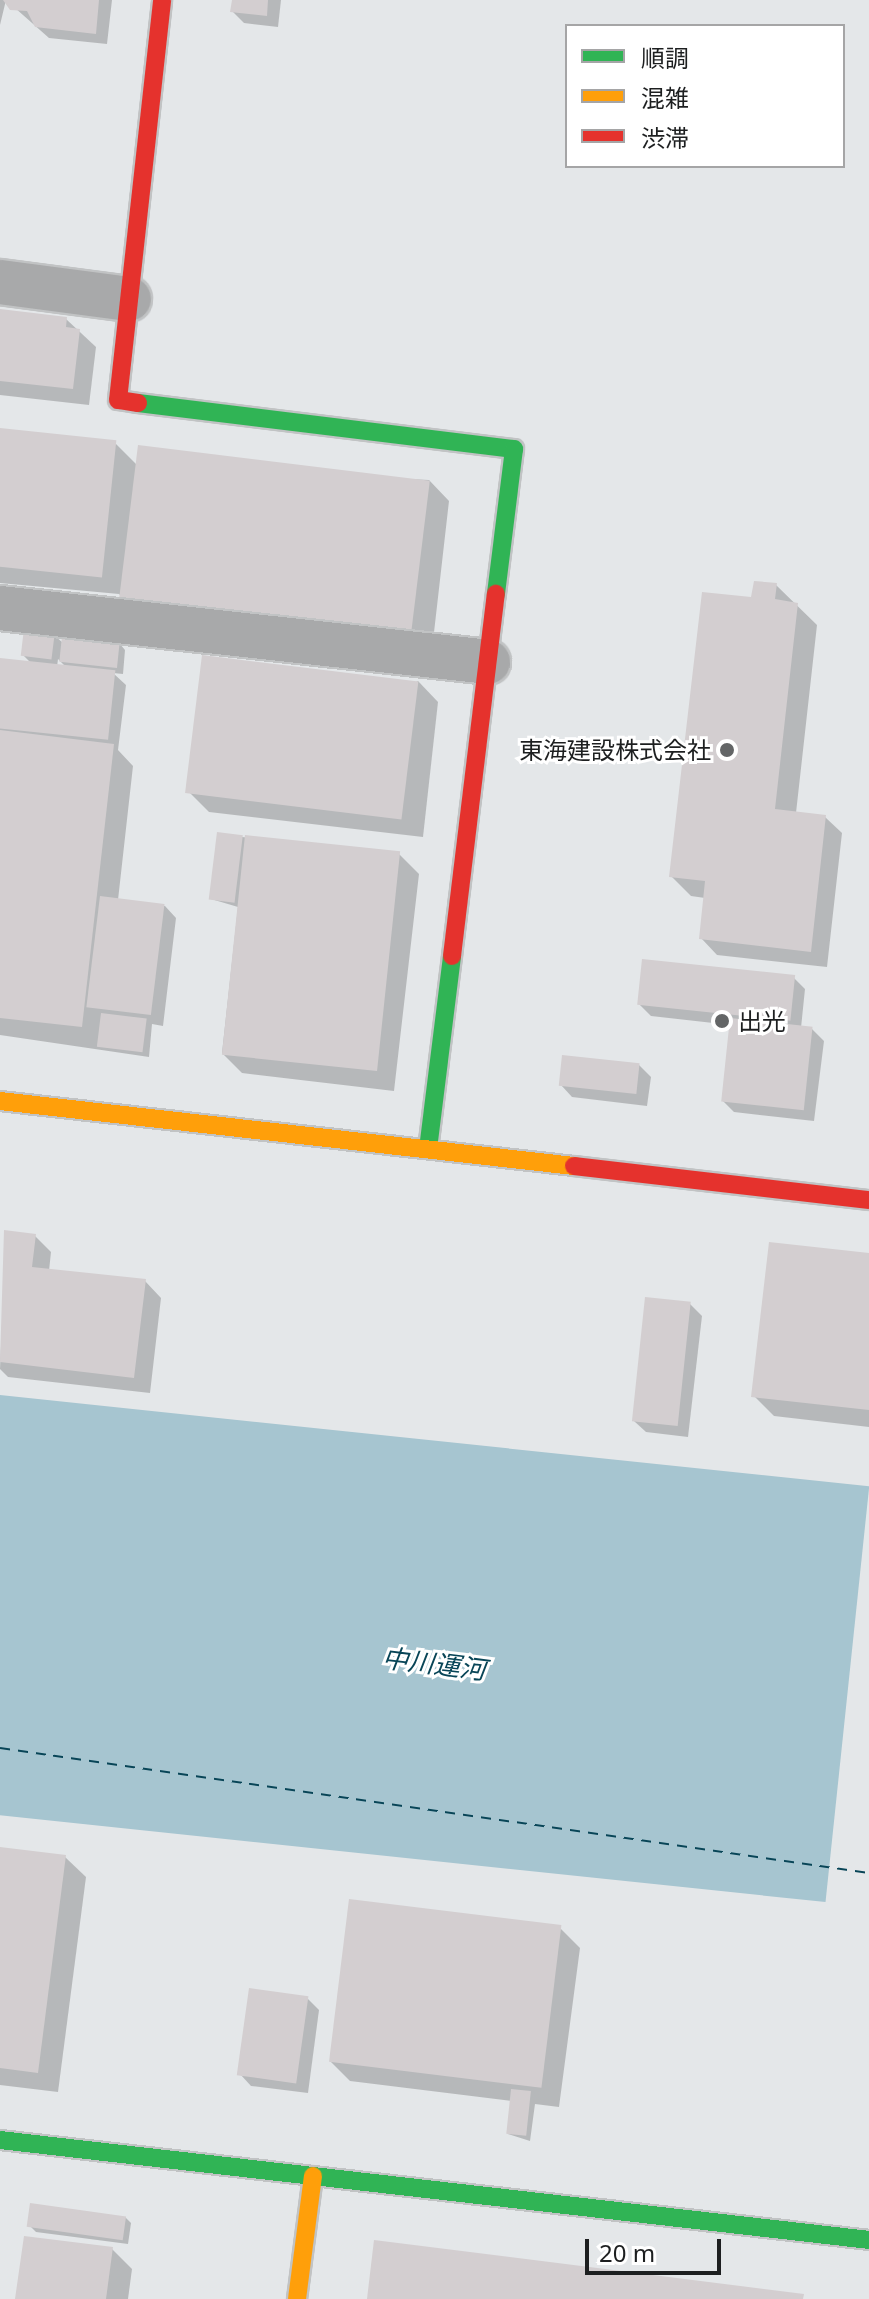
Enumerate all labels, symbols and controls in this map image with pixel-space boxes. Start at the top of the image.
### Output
legend [565,24,845,168]
text: 順調 [641,41,689,74]
text: 混雑 [641,81,689,114]
text: 渋滞 [641,121,689,154]
place label: 東海建設株式会社 [519,736,711,764]
marker: 東海建設株式会社 [718,741,736,759]
place label: 出光 [738,1007,786,1035]
marker: 出光 [713,1012,731,1030]
water label: 中川運河 [380,1642,488,1686]
scale bar [589,2223,725,2273]
text: 20 m [599,2236,655,2269]

